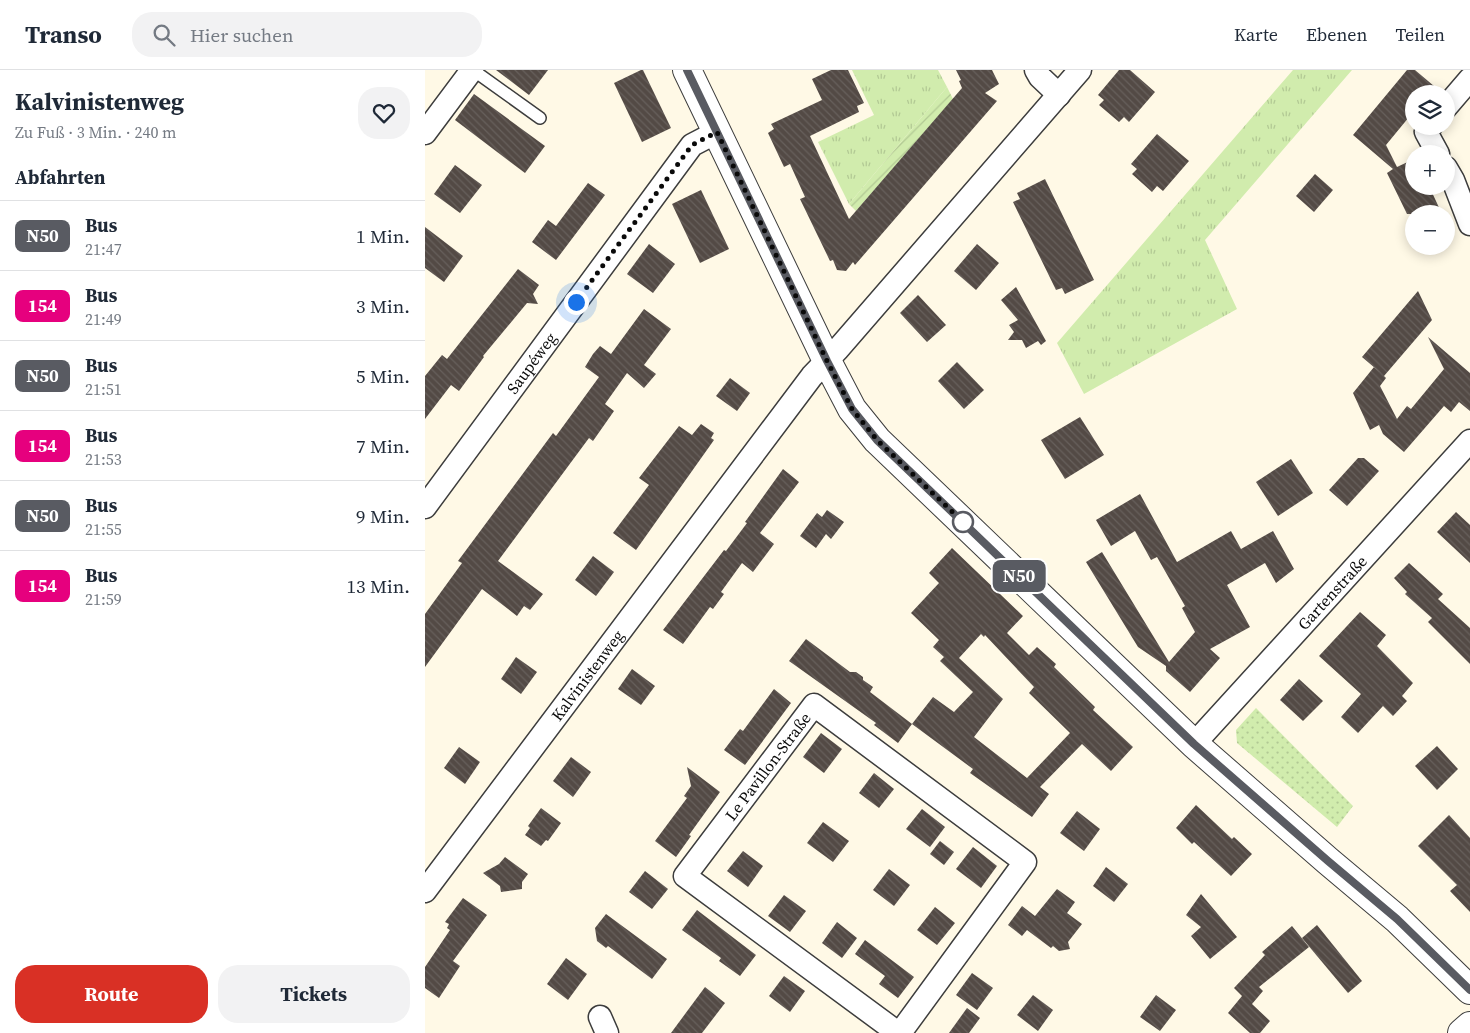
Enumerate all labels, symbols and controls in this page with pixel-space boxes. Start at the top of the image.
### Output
search box [132,12,482,57]
text: Transo [25,18,102,51]
icon: search [150,21,178,49]
text: Hier suchen [190,22,293,48]
text: Karte [1234,22,1278,47]
text: Ebenen [1306,22,1367,47]
text: Teilen [1395,22,1445,47]
text: Kalvinistenweg [15,85,184,118]
map controls [1405,85,1455,255]
button: layers [1405,85,1455,135]
button: heart [358,87,410,139]
text: Zu Fuß · 3 Min. · 240 m [15,121,177,143]
button: + [1405,145,1455,195]
text: Abfahrten [15,164,105,190]
button: − [1405,205,1455,255]
text: Bus [85,212,117,238]
text: N50 [26,223,59,248]
text: 1 Min. [356,223,410,249]
text: 21:47 [85,238,122,260]
text: Bus [85,282,117,308]
your location [564,290,589,315]
text: 154 [28,293,57,318]
text: 3 Min. [356,293,410,319]
text: 21:49 [85,308,122,330]
street label: Saupéweg [501,328,561,398]
text: Bus [85,352,117,378]
text: N50 [26,363,59,388]
text: 5 Min. [356,363,410,389]
text: 21:51 [85,378,122,400]
text: Bus [85,422,117,448]
text: 154 [28,433,57,458]
text: 7 Min. [356,433,410,459]
text: 21:53 [85,448,122,470]
text: Bus [85,492,117,518]
text: N50 [26,503,59,528]
text: 9 Min. [356,503,410,529]
unlabelled marker [952,511,974,533]
text: 21:55 [85,518,122,540]
street label: Gartenstraße [1292,550,1372,634]
line badge: N50 [990,560,1048,592]
text: Bus [85,562,117,588]
text: N50 [1003,563,1035,588]
text: 154 [28,573,57,598]
text: 13 Min. [347,573,410,599]
text: 21:59 [85,588,122,610]
street label: Kalvinistenweg [546,625,629,725]
street label: Le Pavillon-Straße [720,708,816,825]
button: Route [15,965,208,1023]
button: Tickets [218,965,410,1023]

